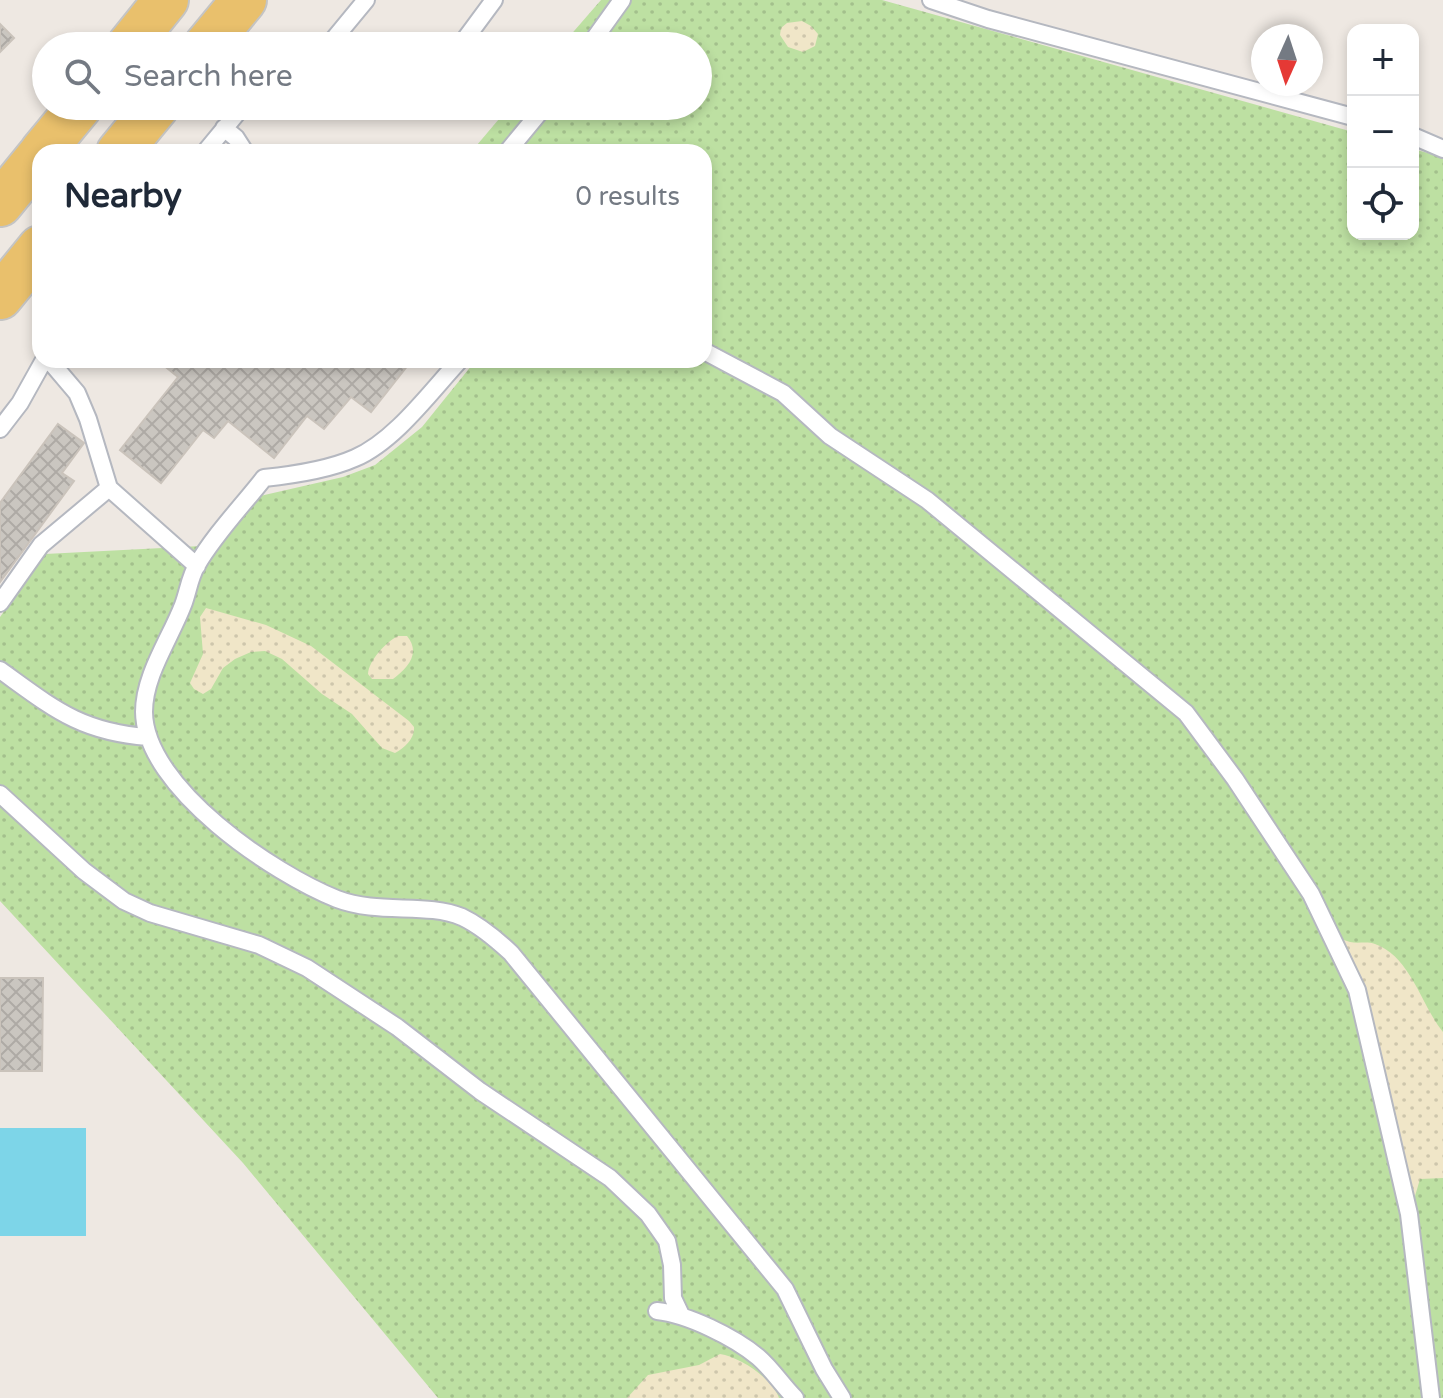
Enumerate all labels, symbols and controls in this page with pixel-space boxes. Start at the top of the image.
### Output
north arrow [1251,24,1323,96]
map controls [1347,24,1419,240]
button: + [1347,24,1419,96]
search box [32,32,712,120]
icon: search [60,54,104,98]
text: Search here [124,58,293,95]
button: − [1347,96,1419,168]
button: locate [1347,168,1419,240]
text: Nearby [64,176,182,217]
text: 0 results [575,181,680,212]

